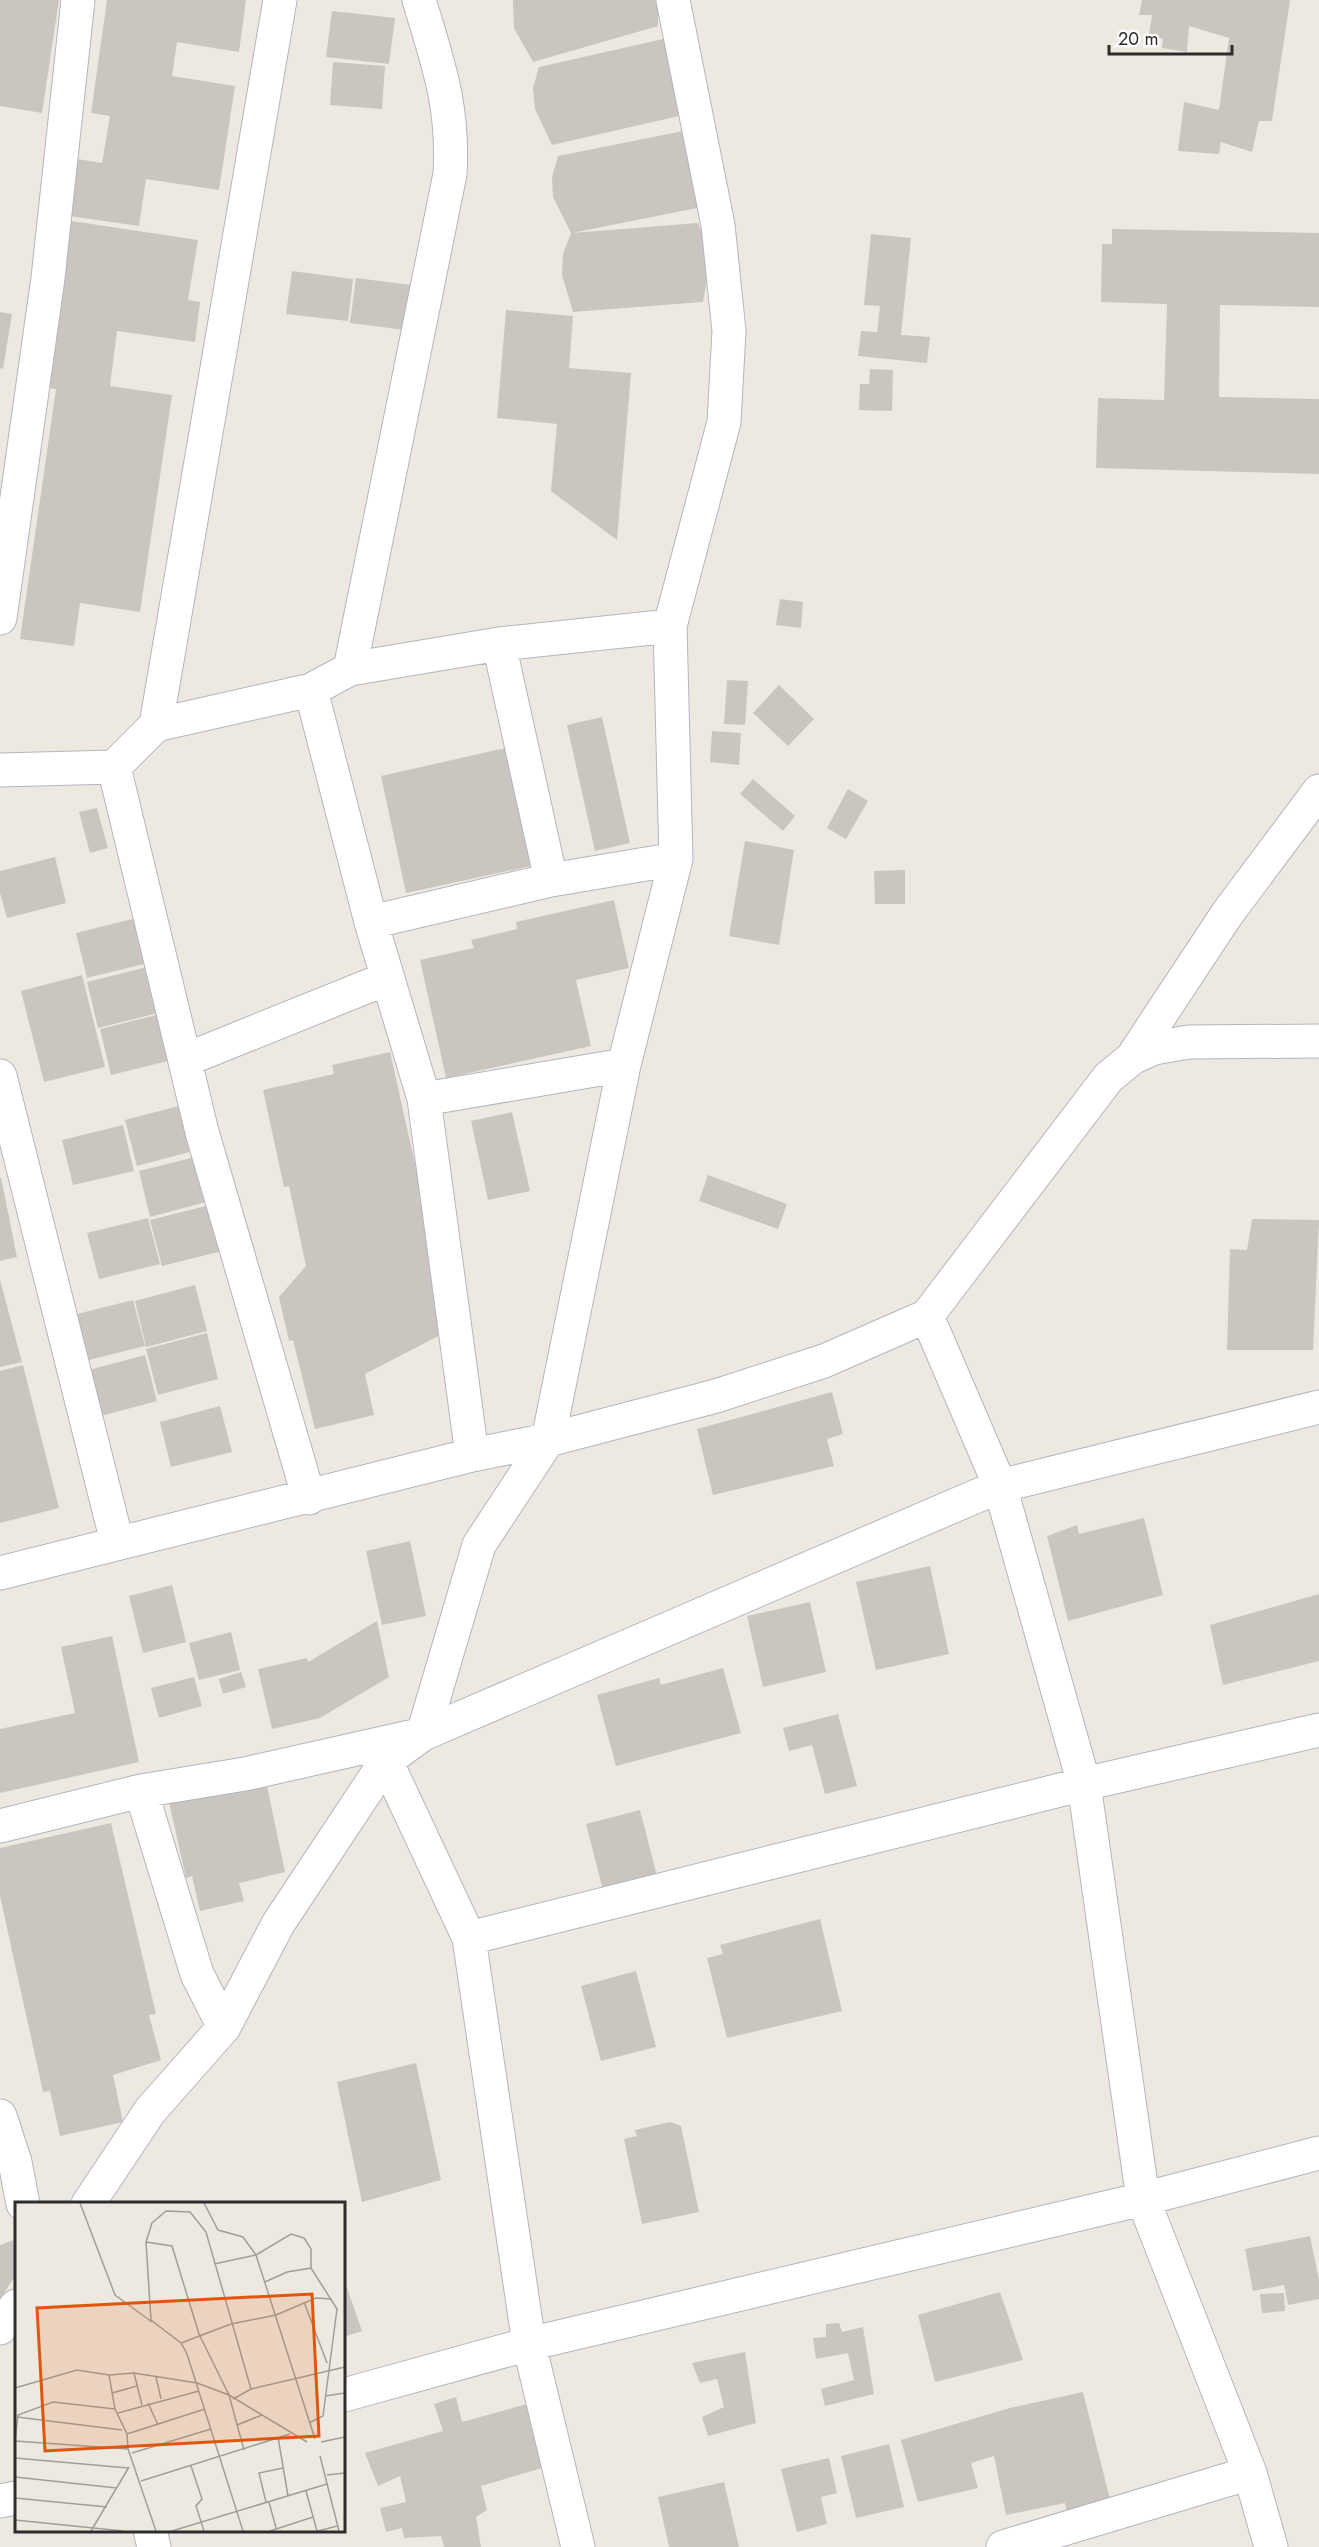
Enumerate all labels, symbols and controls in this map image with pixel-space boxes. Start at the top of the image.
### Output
scale bar [1109,18,1232,56]
text: 20 m [1118,26,1158,52]
inset map [15,2202,345,2532]

